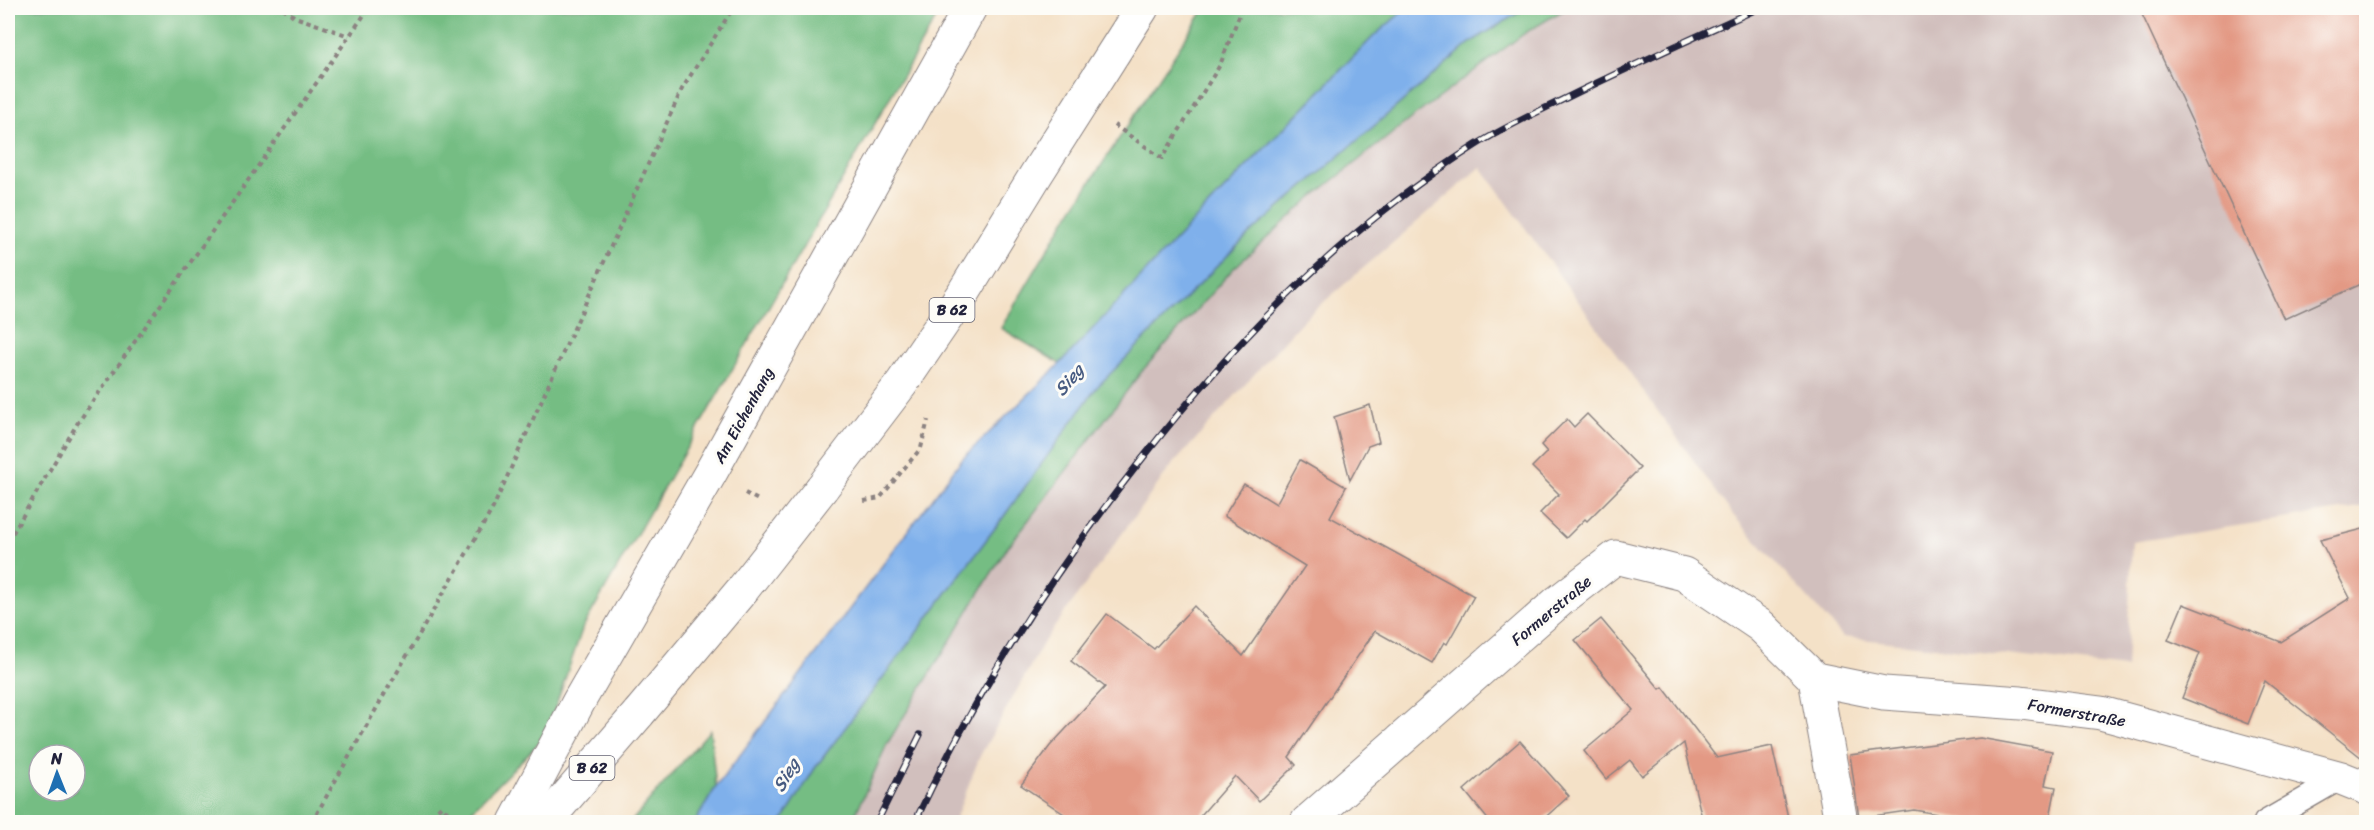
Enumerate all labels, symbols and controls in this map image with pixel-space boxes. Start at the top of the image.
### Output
road number: B 62 [930,298,974,322]
water label: Sieg [1046,355,1094,404]
street label: Am Eichenhang [704,362,782,470]
street label: Formerstraße [1504,568,1598,653]
street label: Formerstraße [2026,690,2128,735]
north arrow [27,743,87,803]
text: N [50,744,63,773]
water label: Sieg [763,750,810,798]
road number: B 62 [570,756,614,780]

